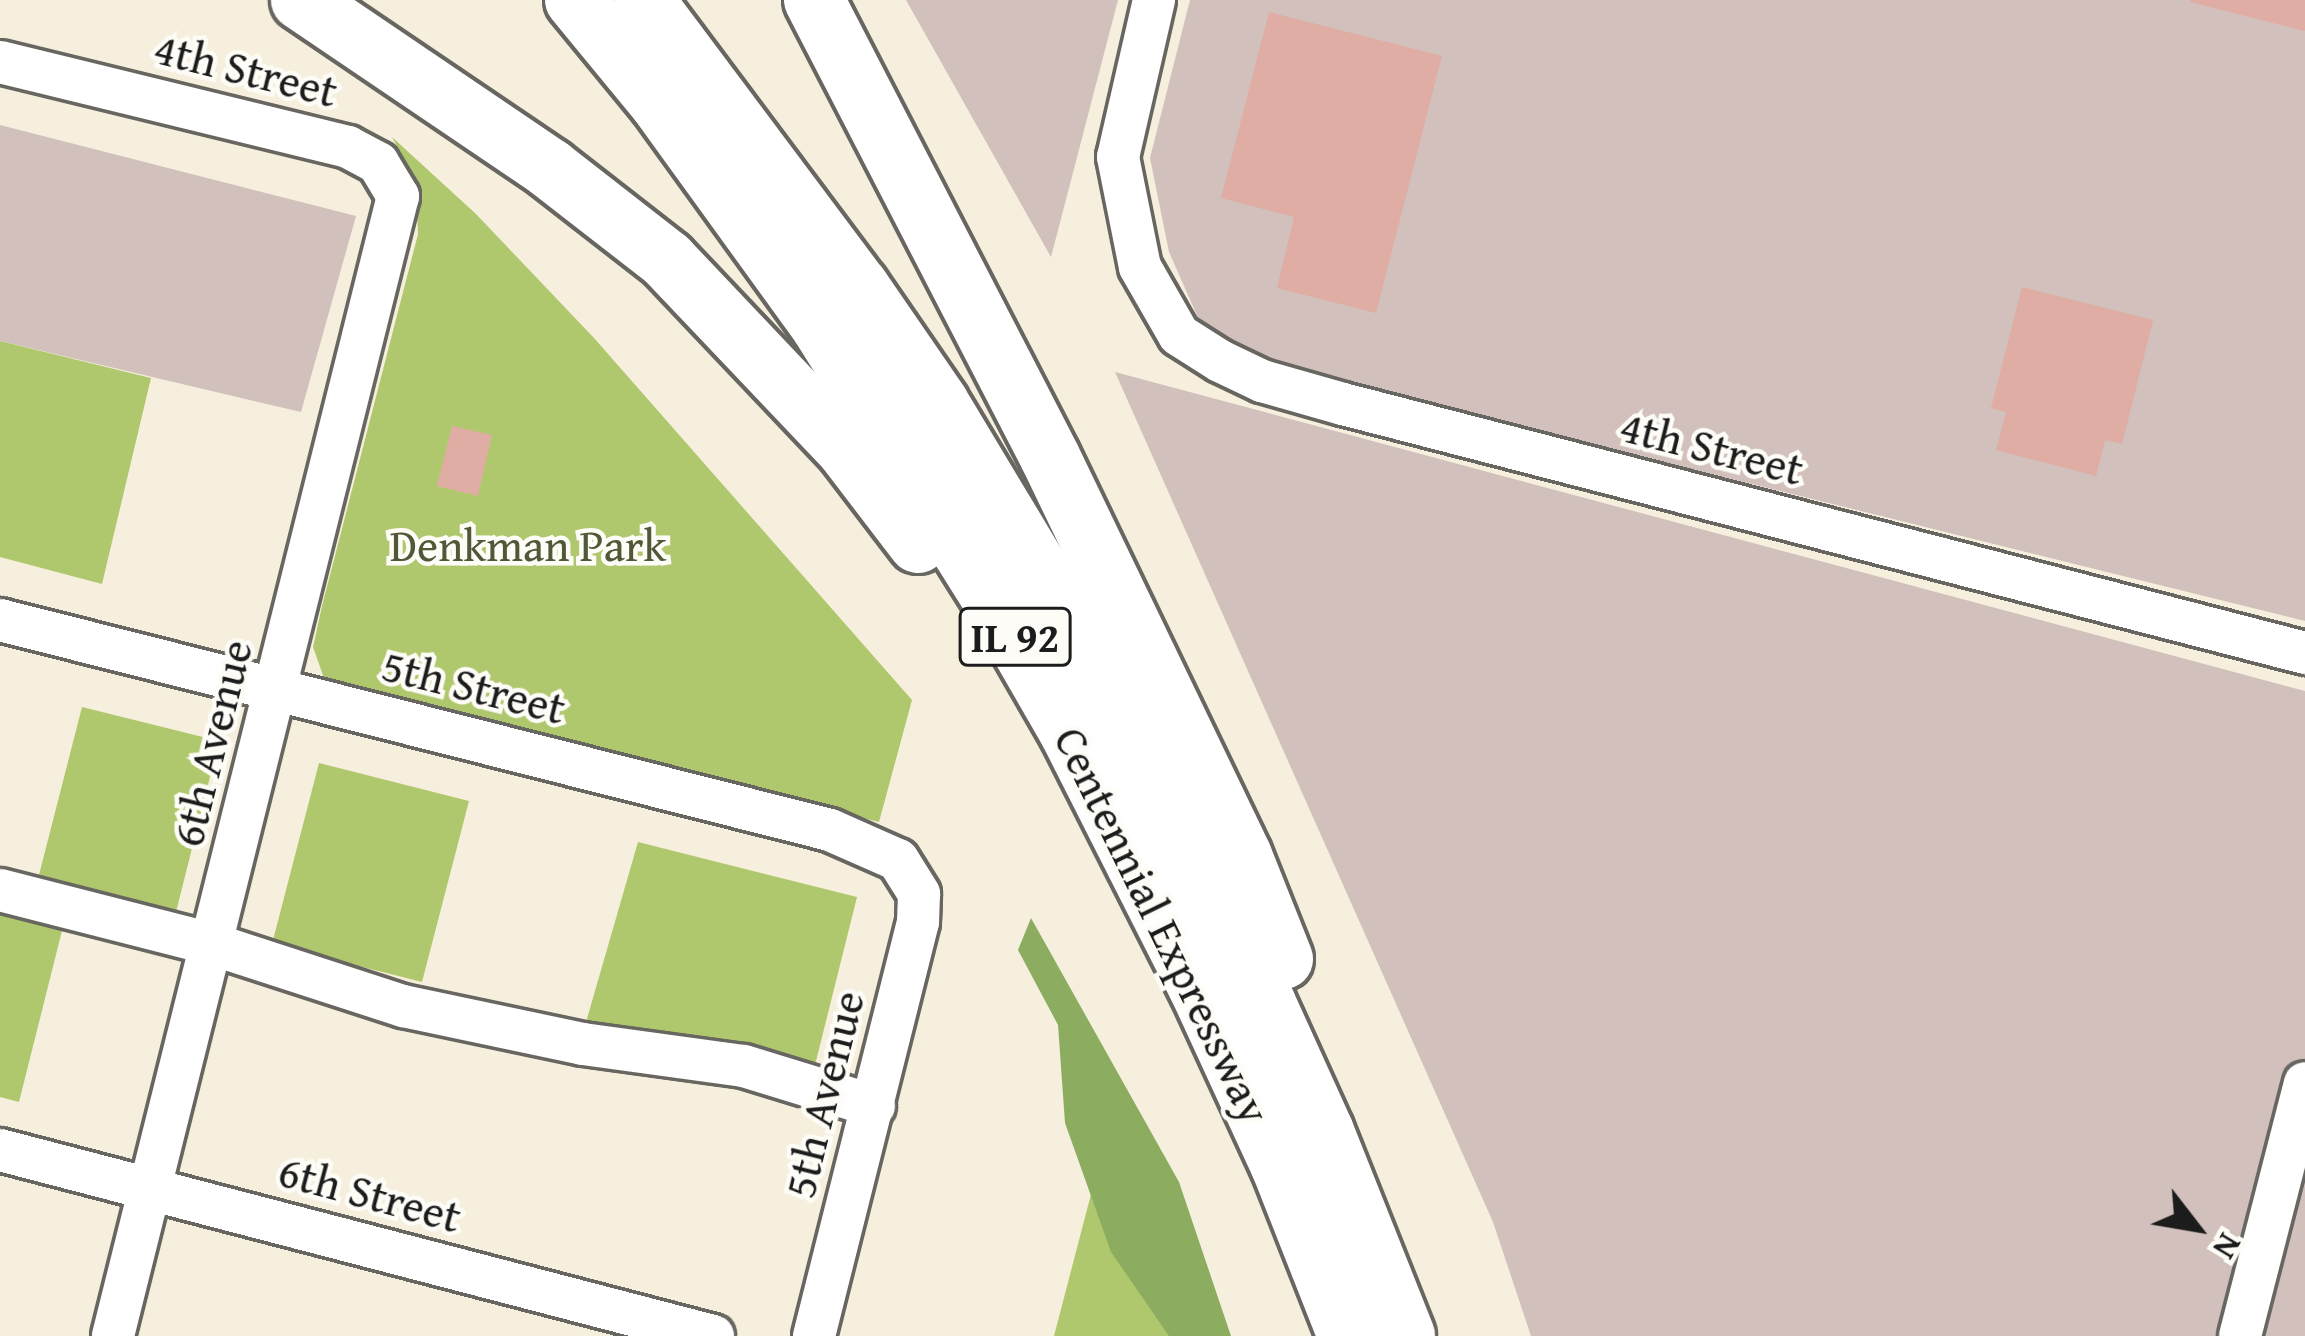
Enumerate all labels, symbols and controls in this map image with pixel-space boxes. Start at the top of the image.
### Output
street label: 4th Street [149,20,343,118]
street label: 4th Street [1615,398,1809,496]
park label: Denkman Park [390,518,666,572]
road number: IL 92 [958,601,1072,673]
street label: 6th Avenue [159,634,263,852]
street label: 5th Street [377,637,571,735]
street label: Centennial Expressway [1044,718,1282,1132]
street label: 5th Avenue [771,985,875,1203]
street label: 6th Street [273,1143,467,1243]
north arrow [2137,1168,2257,1288]
text: N [2202,1225,2254,1268]

